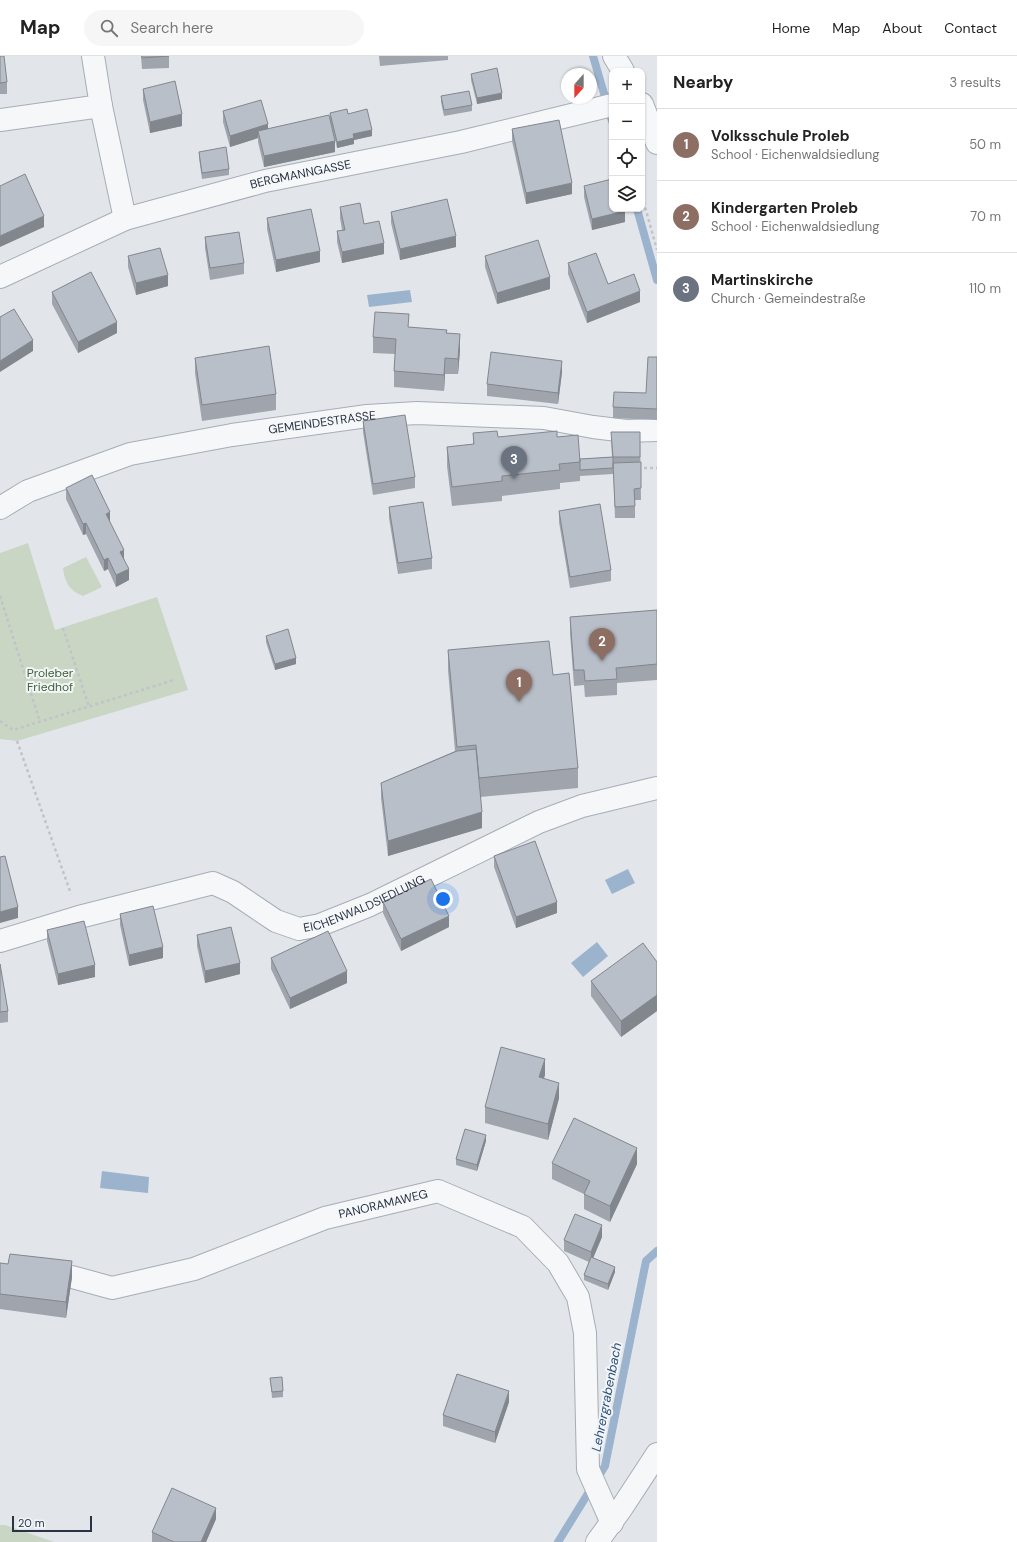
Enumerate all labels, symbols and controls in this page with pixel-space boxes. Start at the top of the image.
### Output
search box [84,10,364,46]
text: Map [20,15,60,40]
icon: search [98,17,120,39]
text: Search here [130,18,213,38]
text: Home [772,19,810,37]
text: Map [832,19,860,37]
text: About [882,19,922,37]
text: Contact [944,19,997,37]
north arrow [561,68,597,104]
map controls [609,68,645,212]
button: + [609,68,645,104]
text: Nearby [673,71,733,93]
text: 3 results [949,74,1001,91]
button: − [609,104,645,140]
text: Volksschule Proleb [711,126,850,146]
text: 1 [684,136,688,153]
text: 50 m [969,136,1001,153]
button: locate [609,140,645,176]
text: School · Eichenwaldsiedlung [711,146,880,163]
street label: BERGMANNGASSE [248,156,353,193]
button: layers [609,176,645,212]
text: Kindergarten Proleb [711,198,858,218]
text: 2 [682,208,690,225]
text: 70 m [970,208,1001,225]
text: School · Eichenwaldsiedlung [711,218,880,235]
text: Martinskirche [711,270,813,290]
text: 3 [682,280,690,297]
text: 110 m [969,280,1001,297]
text: Church · Gemeindestraße [711,290,866,307]
street label: GEMEINDESTRASSE [267,407,376,438]
pin: 3 [501,446,527,479]
pin: 2 [589,628,615,661]
park label: Proleber Friedhof [27,665,74,695]
pin: 1 [506,669,532,702]
street label: EICHENWALDSIEDLUNG [302,871,428,936]
your location [433,889,453,909]
street label: PANORAMAWEG [337,1186,429,1223]
water label: Lehrergrabenbach [588,1341,625,1453]
scale bar [12,1514,92,1533]
text: 20 m [18,1516,44,1530]

